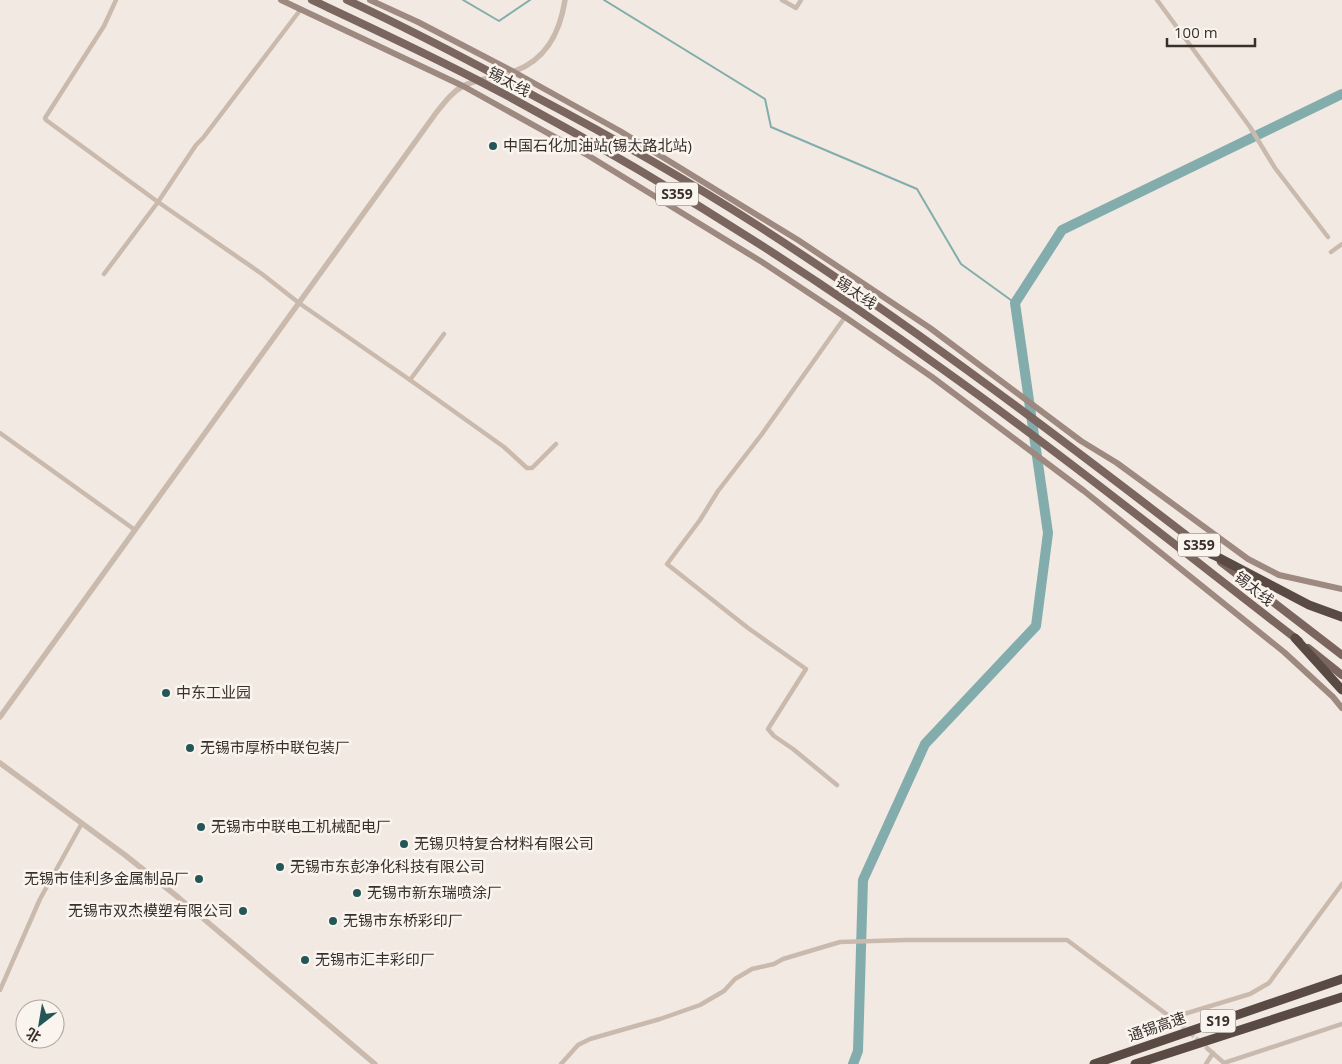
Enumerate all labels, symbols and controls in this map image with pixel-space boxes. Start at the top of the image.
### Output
scale bar [1167,15,1254,47]
text: 100 m [1174,22,1218,42]
street label: 锡太线 [485,62,534,101]
place label: 中国石化加油站(锡太路北站) [503,135,692,155]
marker: 中国石化加油站(锡太路北站) [487,140,499,152]
road number: S359 [656,182,698,205]
street label: 锡太线 [832,271,881,313]
road number: S359 [1178,534,1220,556]
street label: 锡太线 [1231,566,1279,610]
place label: 中东工业园 [176,682,251,702]
marker: 中东工业园 [160,687,172,699]
place label: 无锡市厚桥中联包装厂 [200,737,350,757]
marker: 无锡市厚桥中联包装厂 [184,742,196,754]
place label: 无锡市中联电工机械配电厂 [211,816,391,836]
marker: 无锡市中联电工机械配电厂 [195,821,207,833]
place label: 无锡贝特复合材料有限公司 [414,833,594,853]
marker: 无锡贝特复合材料有限公司 [398,838,410,850]
place label: 无锡市东彭净化科技有限公司 [290,856,485,876]
marker: 无锡市东彭净化科技有限公司 [274,861,286,873]
place label: 无锡市佳利多金属制品厂 [24,868,189,888]
marker: 无锡市佳利多金属制品厂 [193,873,205,885]
place label: 无锡市新东瑞喷涂厂 [367,882,502,902]
marker: 无锡市新东瑞喷涂厂 [351,887,363,899]
place label: 无锡市双杰模塑有限公司 [68,900,233,920]
marker: 无锡市双杰模塑有限公司 [237,905,249,917]
place label: 无锡市东桥彩印厂 [343,910,463,930]
marker: 无锡市东桥彩印厂 [327,915,339,927]
place label: 无锡市汇丰彩印厂 [315,949,435,969]
marker: 无锡市汇丰彩印厂 [299,954,311,966]
north arrow [15,999,65,1049]
street label: 通锡高速 [1125,1007,1188,1045]
road number: S19 [1200,1009,1236,1032]
text: 北 [22,1024,44,1047]

